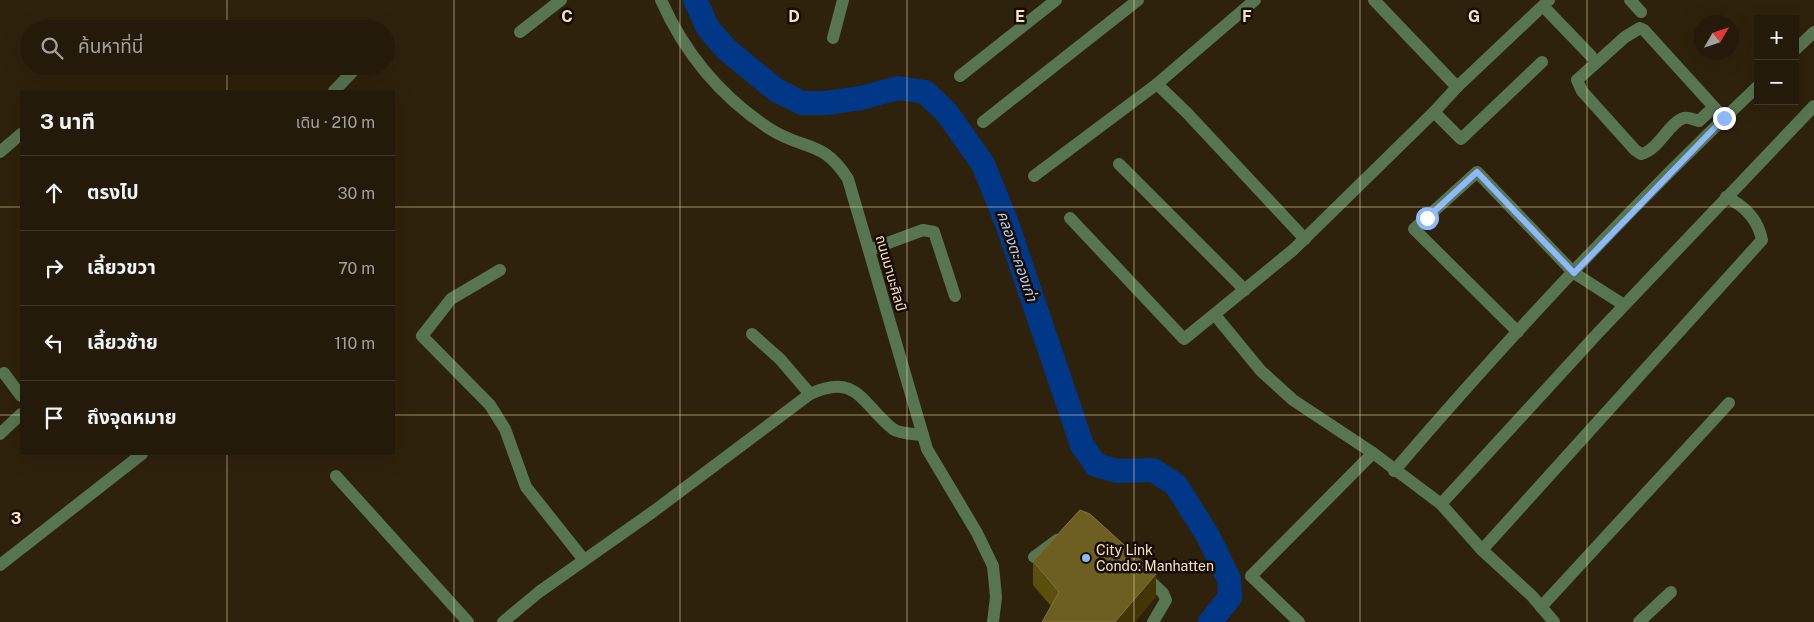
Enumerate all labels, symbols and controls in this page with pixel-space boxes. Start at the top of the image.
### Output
text: C [561,7,573,26]
text: D [788,7,800,26]
text: E [1015,7,1025,26]
text: F [1242,7,1252,26]
text: G [1468,7,1480,26]
north arrow [1694,15,1739,60]
map controls [1754,15,1799,105]
button: + [1754,15,1799,60]
search box [20,20,395,75]
icon: search [38,34,66,62]
text: ค้นหาที่นี่ [78,35,143,57]
button: − [1754,60,1799,105]
route end [1713,107,1736,130]
text: 3 นาที [40,109,95,134]
text: เดิน · 210 m [296,113,375,132]
icon: ahead [40,179,68,207]
text: ตรงไป [87,181,139,203]
text: 30 m [338,184,375,203]
route start [1416,207,1439,230]
water label: คลองตะคองเก่า [994,208,1041,304]
street label: ถนนมานะศิลป์ [872,233,910,313]
icon: right [40,254,68,282]
text: เลี้ยวขวา [87,256,156,278]
text: 70 m [338,259,375,278]
icon: left [40,329,68,357]
text: เลี้ยวซ้าย [87,331,158,353]
text: 110 m [334,334,375,353]
icon: arrive [40,404,68,432]
text: ถึงจุดหมาย [87,406,177,428]
text: 3 [11,509,21,528]
place label: City Link Condo: Manhatten [1096,542,1214,574]
marker: City Link Condo: Manhatten [1080,552,1092,564]

